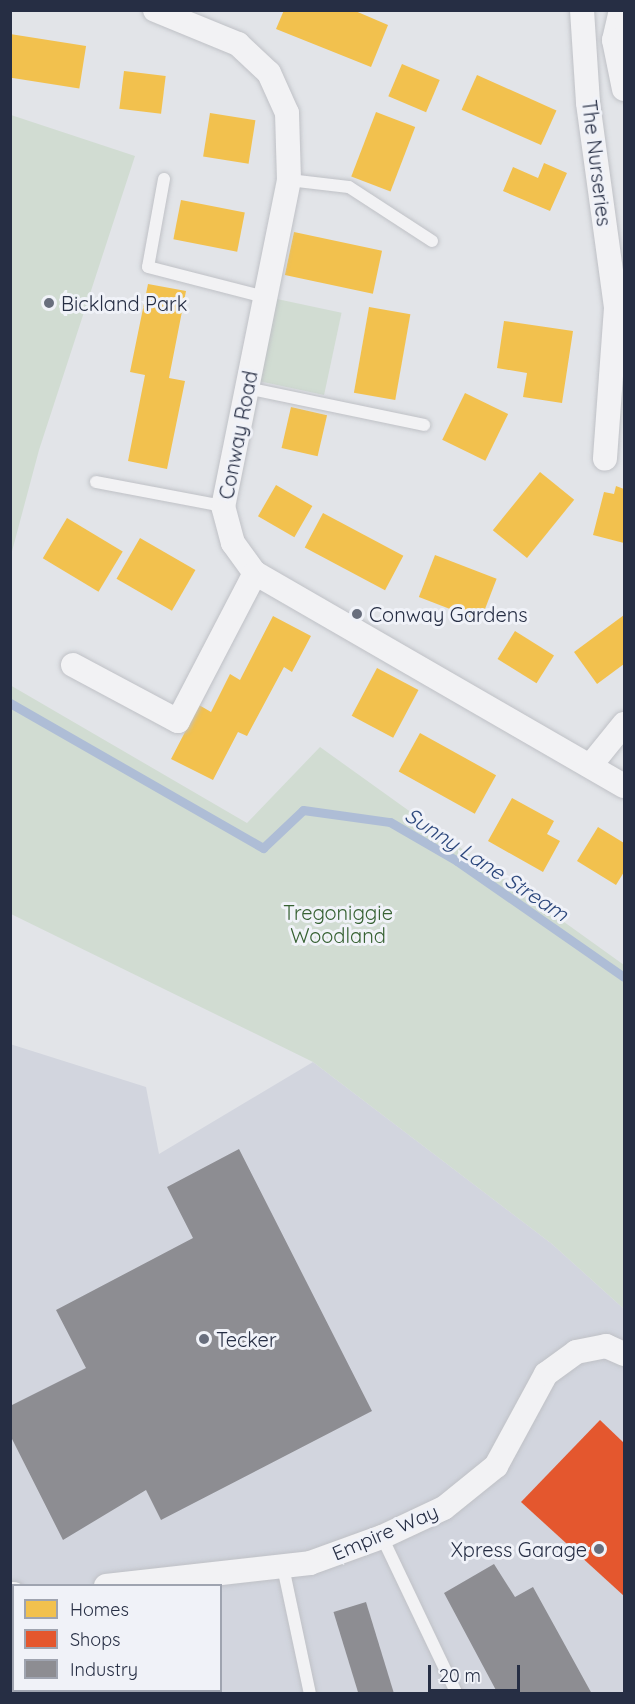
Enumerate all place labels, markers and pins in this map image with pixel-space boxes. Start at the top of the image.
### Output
place label: Bickland Park [61,291,187,315]
marker: Bickland Park [42,296,56,310]
place label: Conway Gardens [369,602,528,626]
marker: Conway Gardens [350,607,364,621]
place label: Tecker [216,1327,277,1351]
marker: Tecker [197,1332,211,1346]
place label: Xpress Garage [451,1537,587,1561]
marker: Xpress Garage [592,1542,606,1556]

